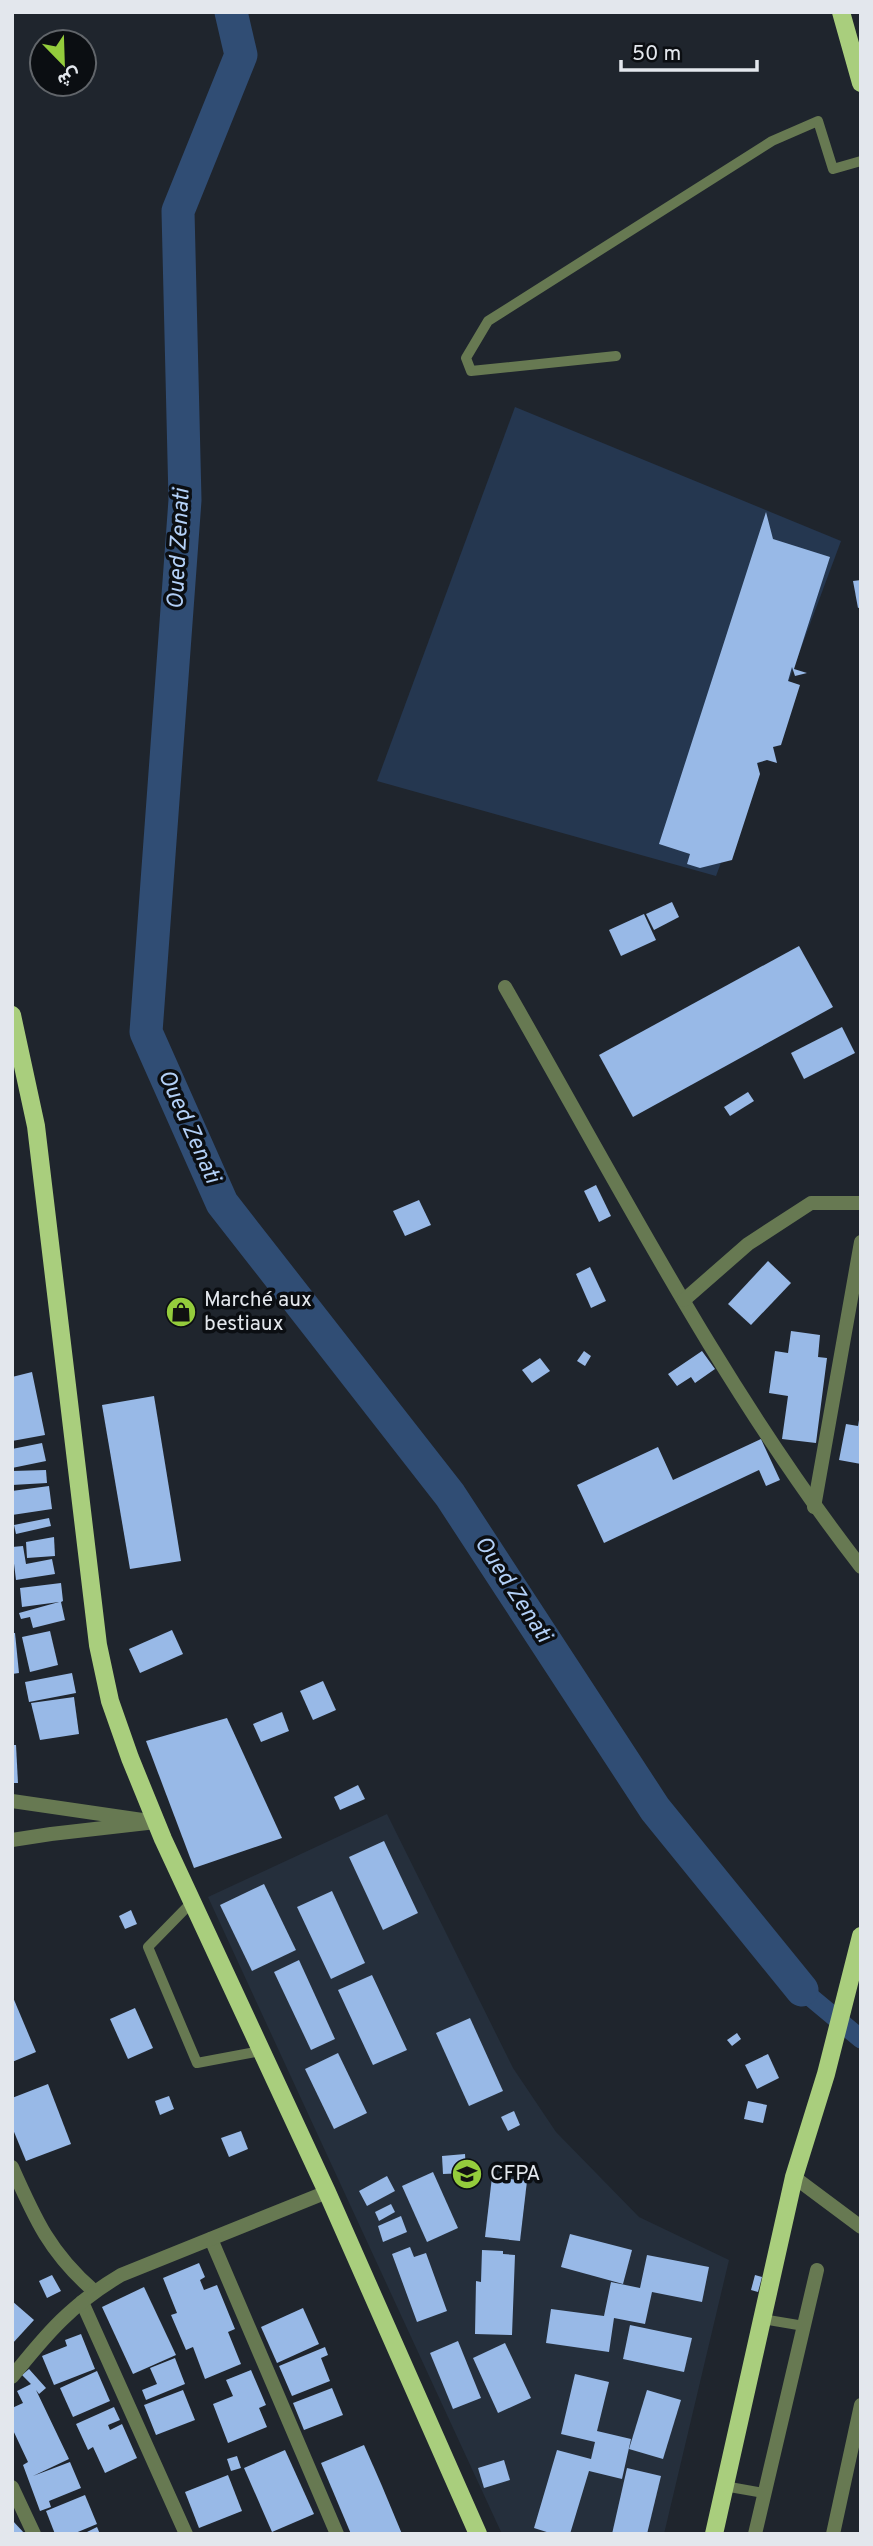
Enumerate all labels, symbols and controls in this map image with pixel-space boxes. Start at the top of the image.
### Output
north arrow [28,28,98,98]
scale bar [621,28,758,72]
text: 50 m [632,41,681,68]
text: ش [54,61,84,92]
water label: Oued Zenati [162,486,198,610]
water label: Oued Zenati [150,1066,226,1190]
place label: Marché aux bestiaux [204,1287,312,1338]
shop icon: Marché aux bestiaux [164,1295,198,1329]
water label: Oued Zenati [467,1531,558,1650]
school or university icon: CFPA [450,2157,484,2191]
place label: CFPA [490,2161,541,2188]

